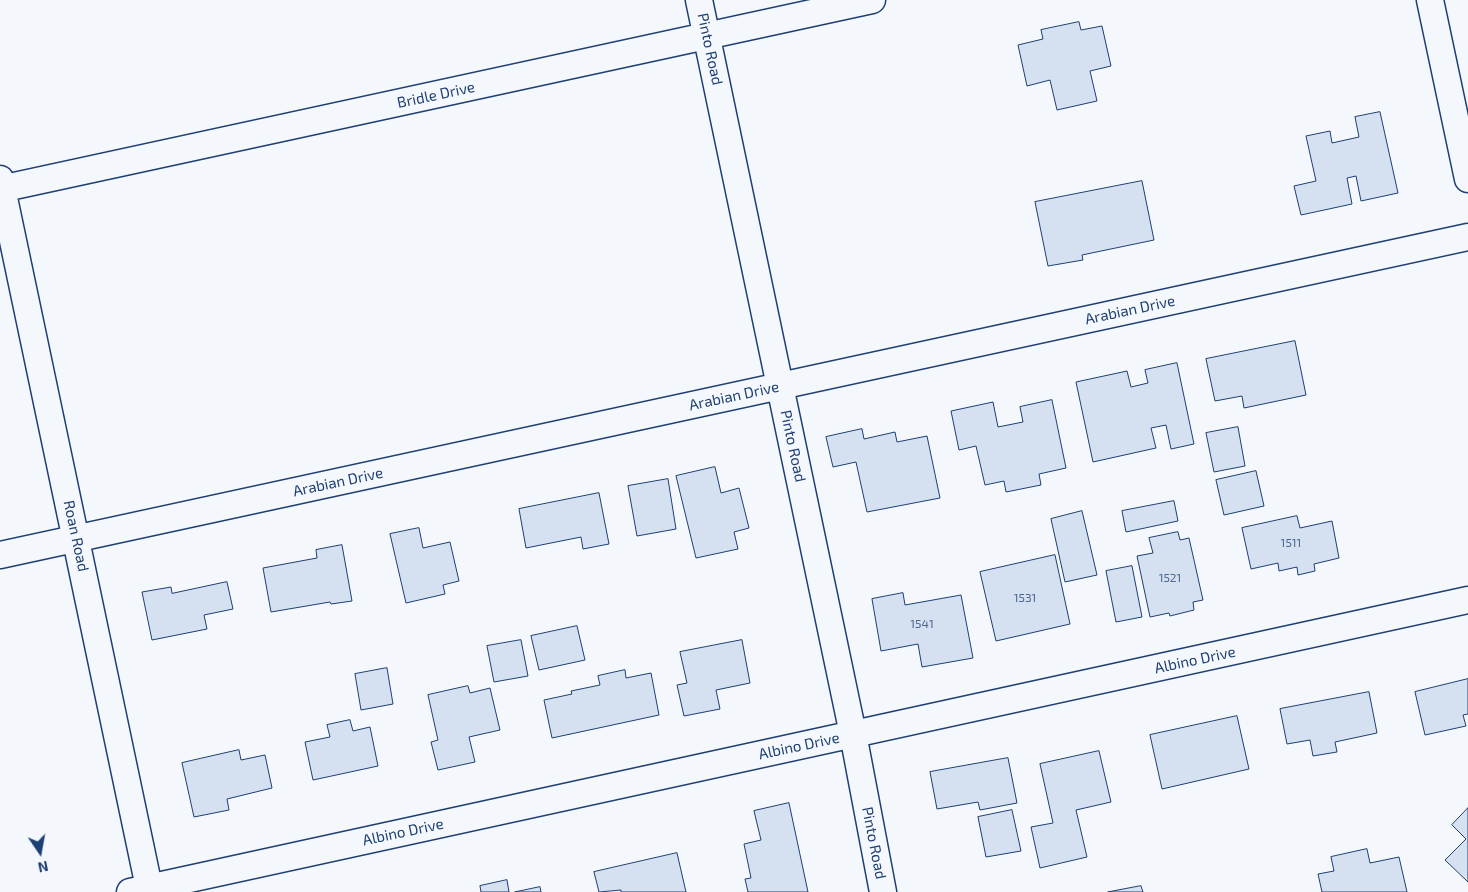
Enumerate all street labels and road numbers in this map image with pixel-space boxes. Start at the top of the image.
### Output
street label: Pinto Road [694,11,726,87]
street label: Bridle Drive [395,78,477,112]
street label: Arabian Drive [1083,292,1177,328]
street label: Arabian Drive [687,378,781,414]
street label: Pinto Road [777,408,809,484]
street label: Arabian Drive [291,464,385,500]
street label: Roan Road [60,499,92,573]
street label: Albino Drive [1153,643,1237,677]
street label: Albino Drive [757,729,841,763]
street label: Pinto Road [858,805,890,881]
street label: Albino Drive [361,815,445,849]

